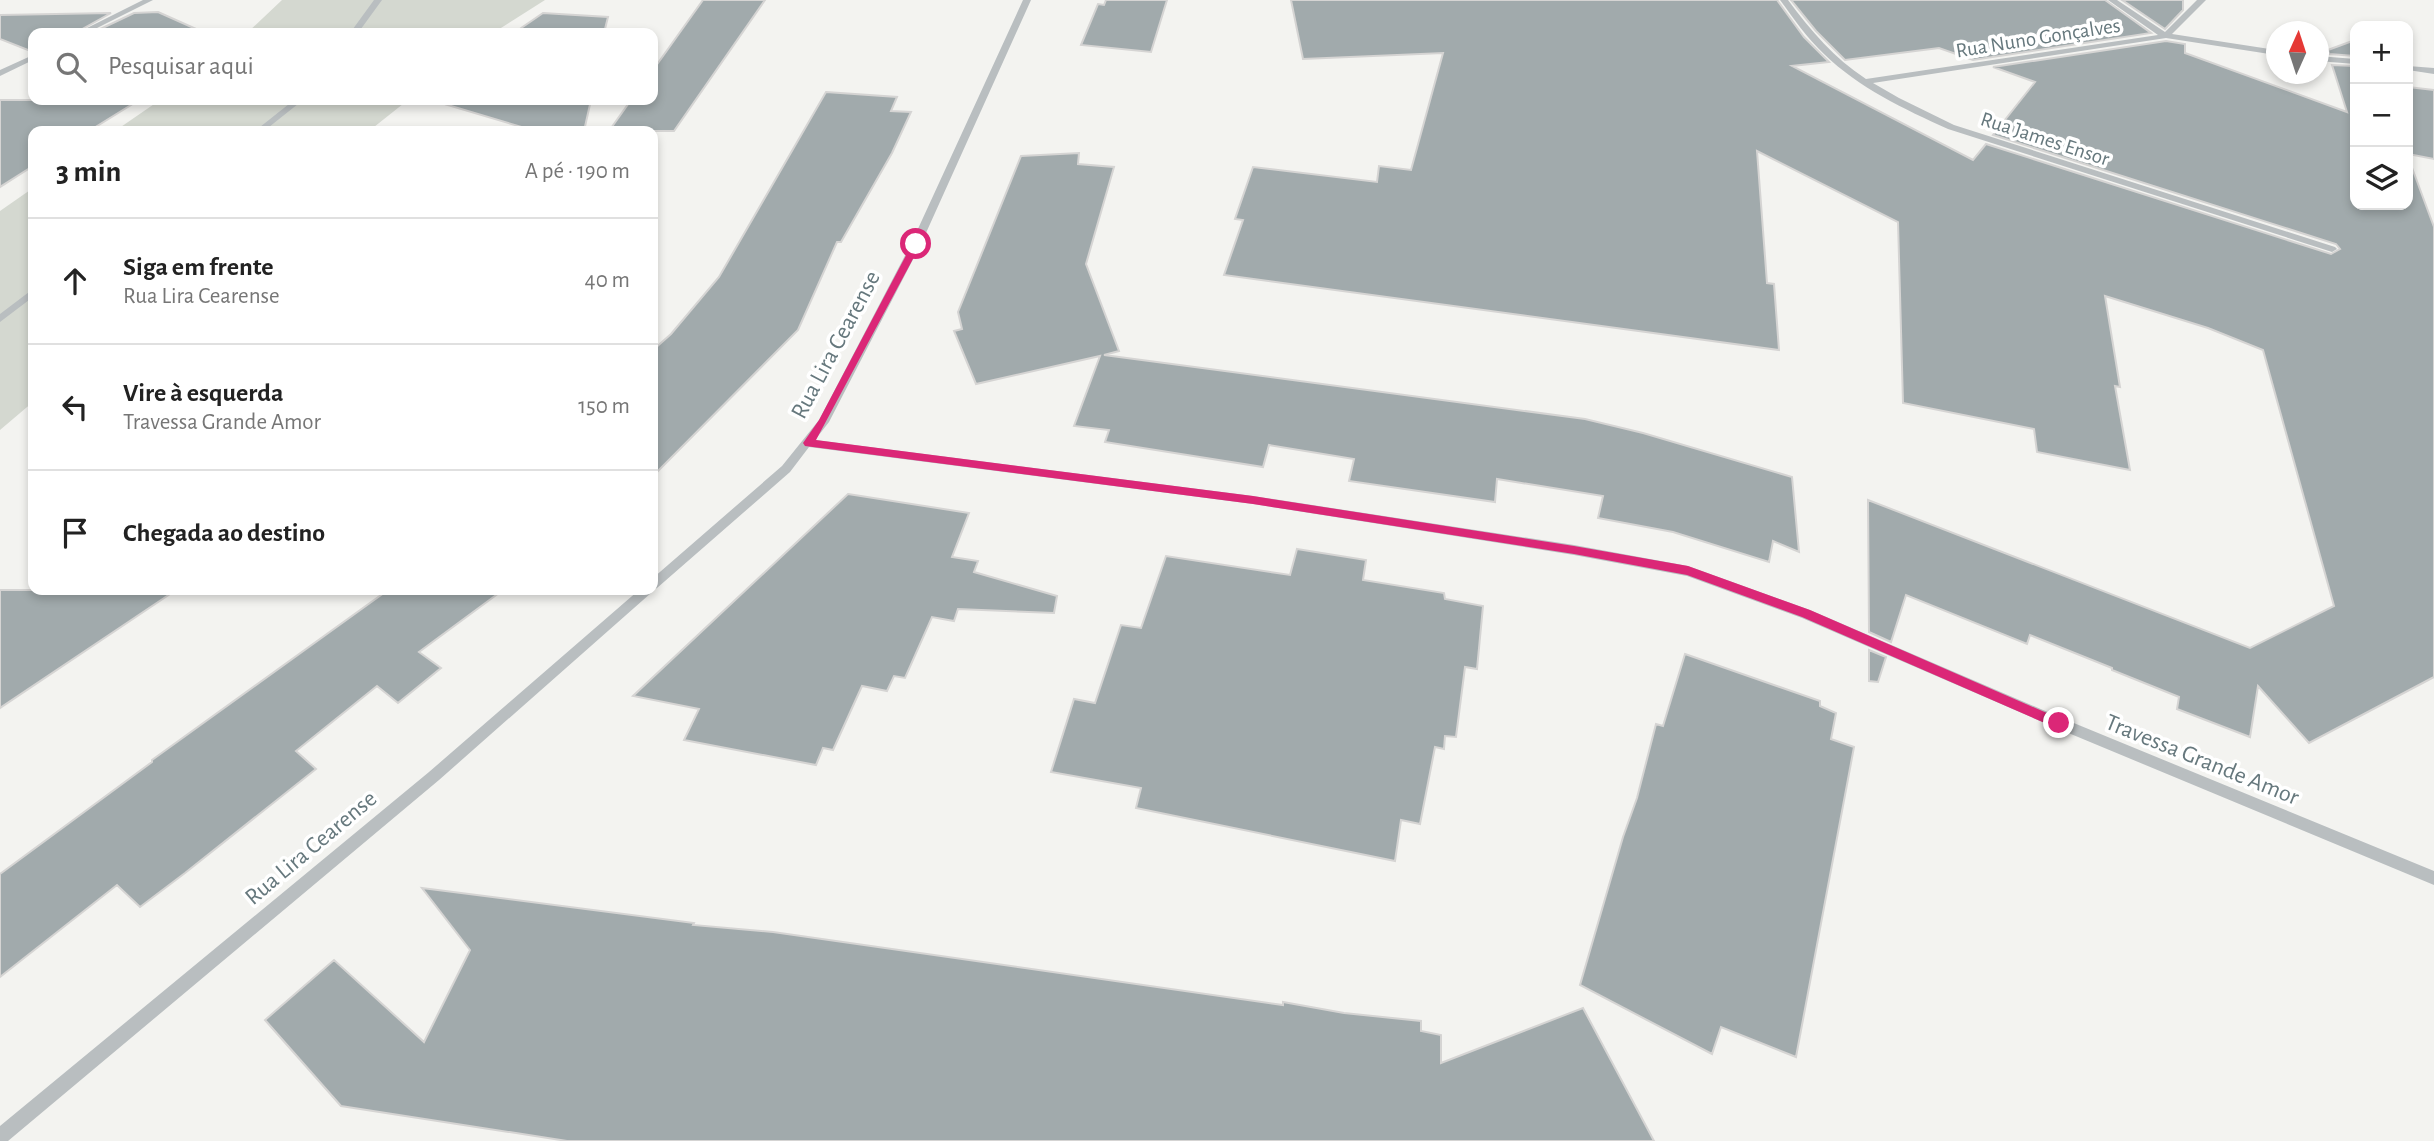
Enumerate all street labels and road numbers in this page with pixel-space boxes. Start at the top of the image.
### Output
street label: Rua Nuno Gonçalves [1954,15,2122,61]
street label: Rua James Ensor [1978,108,2112,170]
street label: Rua Lira Cearense [787,267,885,423]
street label: Travessa Grande Amor [2102,710,2302,810]
street label: Rua Lira Cearense [241,786,381,910]

